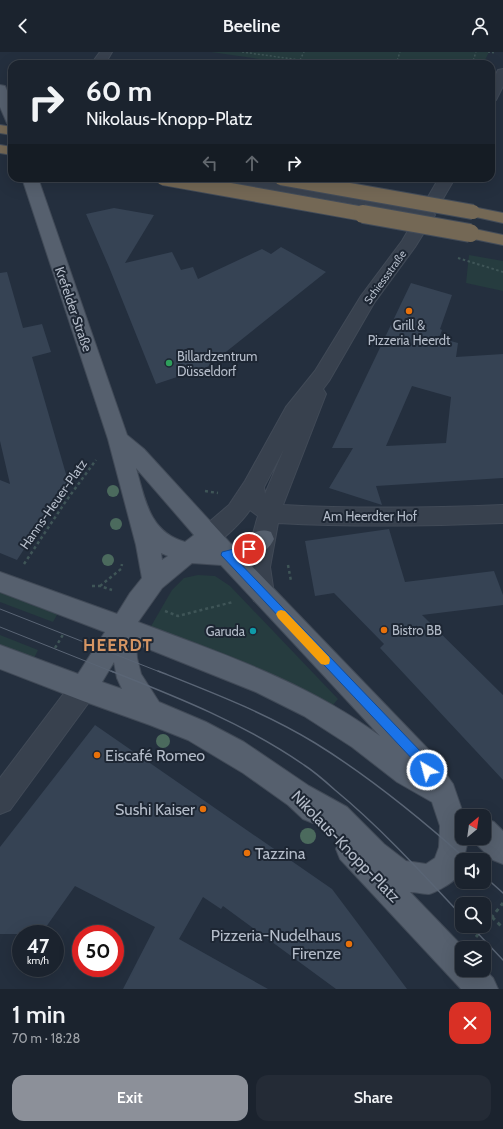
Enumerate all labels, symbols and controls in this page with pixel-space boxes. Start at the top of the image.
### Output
icon: back [12,15,34,37]
text: Beeline [223,15,280,37]
icon: person [469,15,491,37]
text: 60 m [86,74,152,108]
icon: right [20,76,72,128]
text: Nikolaus-Knopp-Platz [86,108,253,130]
icon: left [199,152,221,174]
icon: ahead [241,152,263,174]
icon: right [283,152,305,174]
street label: Schiessstraße [361,247,409,307]
street label: Krefelder Straße [52,264,96,354]
marker: Grill & Pizzeria Heerdt [404,306,414,316]
place label: Grill & Pizzeria Heerdt [368,317,451,348]
place label: Billardzentrum Düsseldorf [177,348,257,379]
marker: Billardzentrum Düsseldorf [164,358,174,368]
street label: Hanns-Heuer-Platz [16,456,90,552]
street label: Am Heerdter Hof [323,508,418,524]
pin [232,532,266,566]
icon: arrive [238,538,260,560]
place label: Bistro BB [392,622,442,638]
place label: Garuda [206,623,246,639]
marker: Bistro BB [379,625,389,635]
marker: Garuda [248,626,258,636]
district label: HEERDT [83,635,153,655]
place label: Eiscafé Romeo [105,746,205,765]
position arrow [406,749,448,791]
marker: Eiscafé Romeo [92,750,102,760]
street label: Nikolaus-Knopp-Platz [287,786,404,907]
place label: Sushi Kaiser [115,800,196,819]
marker: Sushi Kaiser [198,804,208,814]
north arrow [455,809,491,845]
map controls [455,809,491,977]
place label: Tazzina [255,844,306,863]
marker: Tazzina [242,848,252,858]
button: sound [455,853,491,889]
button: search [455,897,491,933]
speed limit sign: 50 [72,925,124,977]
place label: Pizzeria-Nudelhaus Firenze [211,926,341,963]
text: 47 [27,934,49,958]
marker: Pizzeria-Nudelhaus Firenze [344,939,354,949]
button: layers [455,941,491,977]
text: km/h [27,954,49,967]
text: 1 min [12,1000,66,1029]
button: close [449,1002,491,1044]
text: 70 m · 18:28 [12,1030,80,1046]
button: Exit [12,1075,248,1121]
button: Share [256,1075,491,1121]

